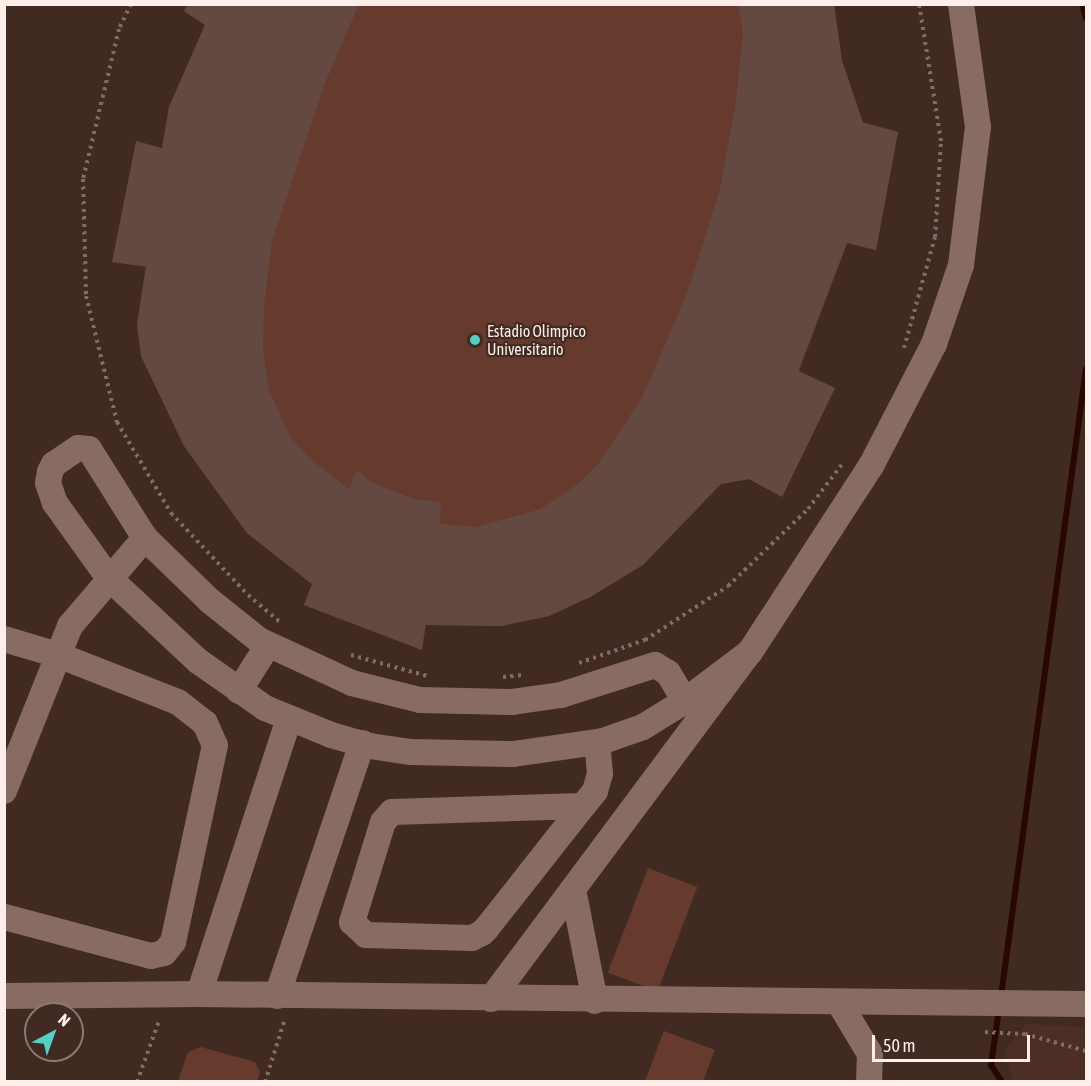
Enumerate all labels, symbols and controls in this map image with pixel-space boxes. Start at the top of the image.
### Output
place label: Estadio Olímpico Universitario [487,321,586,359]
marker: Estadio Olímpico Universitario [468,333,482,347]
north arrow [24,1002,84,1062]
text: N [55,1010,74,1030]
scale bar [875,1023,1032,1061]
text: 50 m [883,1035,915,1056]

